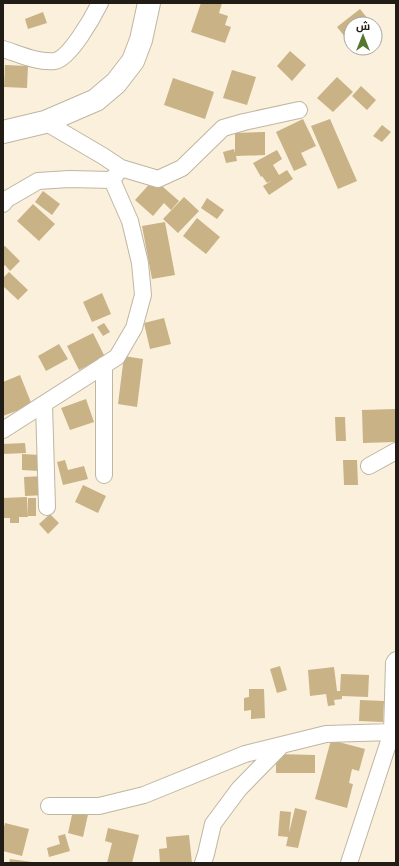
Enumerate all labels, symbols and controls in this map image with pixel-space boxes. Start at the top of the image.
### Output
north arrow [343,16,383,56]
text: ش [356,20,370,33]

